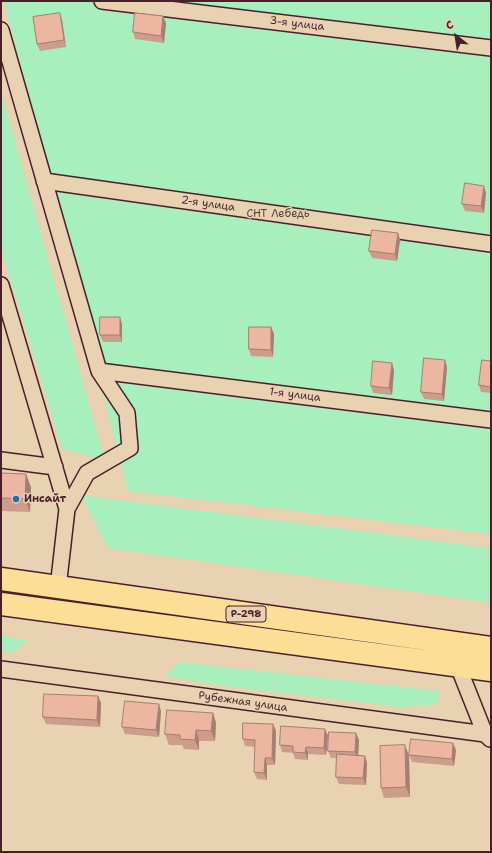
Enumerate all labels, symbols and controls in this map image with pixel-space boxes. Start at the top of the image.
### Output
street label: 3-я улица [269,14,325,34]
north arrow [436,16,476,56]
text: С [443,17,456,33]
street label: 2-я улица [180,194,236,214]
park label: СНТ Лебедь [246,207,310,221]
street label: 1-я улица [269,385,321,405]
place label: Инсайт [24,492,66,506]
marker: Инсайт [11,494,21,504]
road number: Р-298 [226,606,266,622]
street label: Рубежная улица [198,689,288,715]

